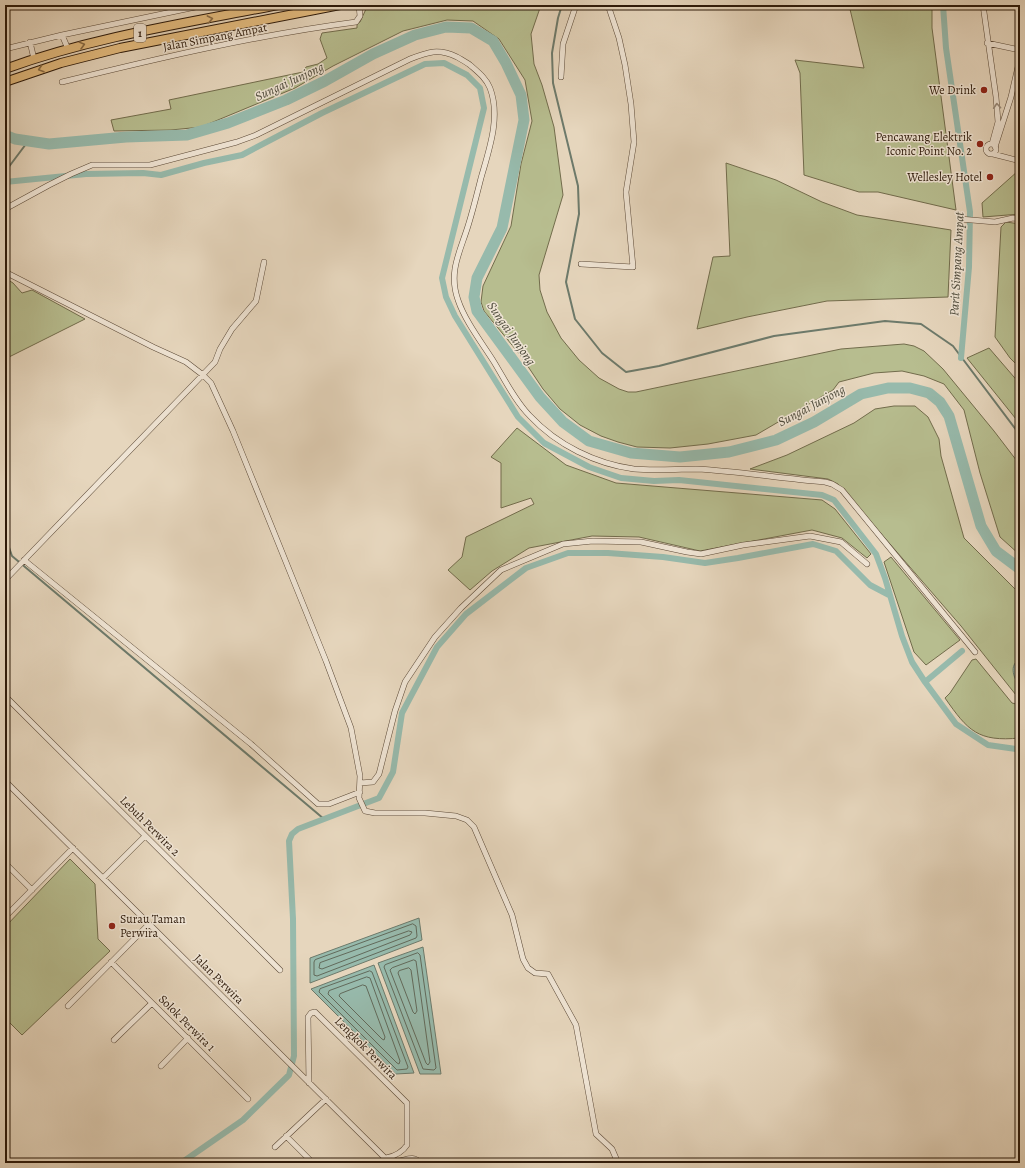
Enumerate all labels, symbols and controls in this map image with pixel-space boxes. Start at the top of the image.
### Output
one-way arrow [206,15,213,23]
street label: Jalan Simpang Ampat [162,19,268,55]
road number: 1 [134,24,146,42]
one-way arrow [79,41,86,50]
water label: Sungai Junjong [252,58,327,105]
one-way arrow [38,64,45,73]
place label: We Drink [928,82,976,98]
marker: We Drink [979,85,989,95]
one-way arrow [992,103,1001,109]
place label: Pencawang Elektrik Iconic Point No. 2 [876,129,972,159]
marker: Pencawang Elektrik Iconic Point No. 2 [975,139,985,149]
place label: Wellesley Hotel [906,169,982,185]
marker: Wellesley Hotel [985,172,995,182]
water label: Parit Simpang Ampat [945,210,968,317]
water label: Sungai Junjong [483,298,540,369]
water label: Sungai Junjong [775,380,848,430]
street label: Lebuh Perwira 2 [116,792,184,860]
place label: Surau Taman Perwira [120,911,186,941]
marker: Surau Taman Perwira [107,921,117,931]
street label: Jalan Perwira [190,950,248,1008]
street label: Solok Perwira 1 [155,991,219,1055]
street label: Lengkok Perwira [331,1013,401,1083]

